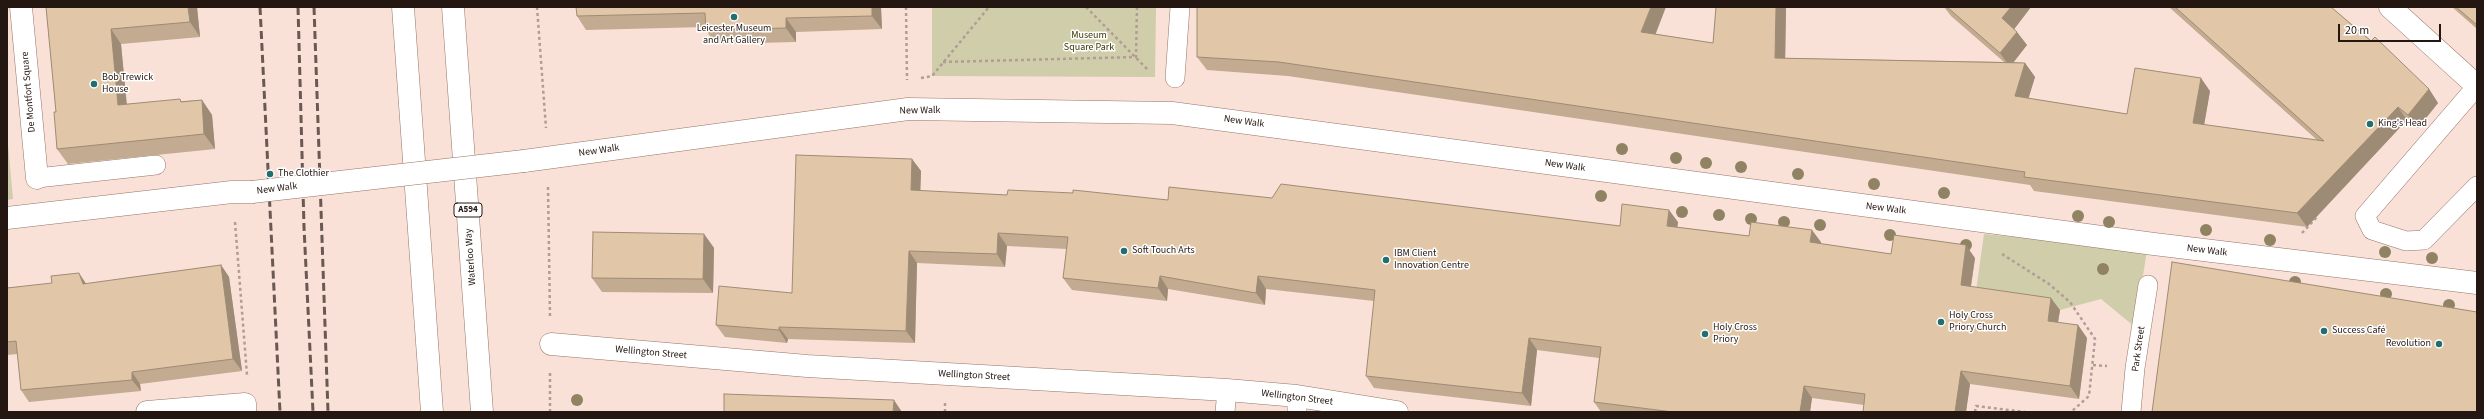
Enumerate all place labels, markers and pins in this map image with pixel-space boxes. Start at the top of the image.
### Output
marker: Leicester Museum and Art Gallery [729,12,739,22]
place label: Leicester Museum and Art Gallery [697,23,771,46]
place label: Bob Trewick House [102,72,153,96]
marker: Bob Trewick House [89,79,99,89]
place label: King's Head [2378,118,2427,130]
marker: King's Head [2365,119,2375,129]
place label: The Clothier [278,168,329,180]
marker: The Clothier [265,169,275,179]
place label: Soft Touch Arts [1132,245,1195,257]
marker: Soft Touch Arts [1119,246,1129,256]
place label: IBM Client Innovation Centre [1394,248,1469,272]
marker: IBM Client Innovation Centre [1381,255,1391,265]
place label: Holy Cross Priory Church [1949,310,2006,334]
marker: Holy Cross Priory Church [1936,317,1946,327]
place label: Holy Cross Priory [1713,322,1757,346]
place label: Success Café [2332,325,2385,337]
marker: Success Café [2319,326,2329,336]
marker: Holy Cross Priory [1700,329,1710,339]
place label: Revolution [2386,338,2431,350]
marker: Revolution [2434,339,2444,349]

